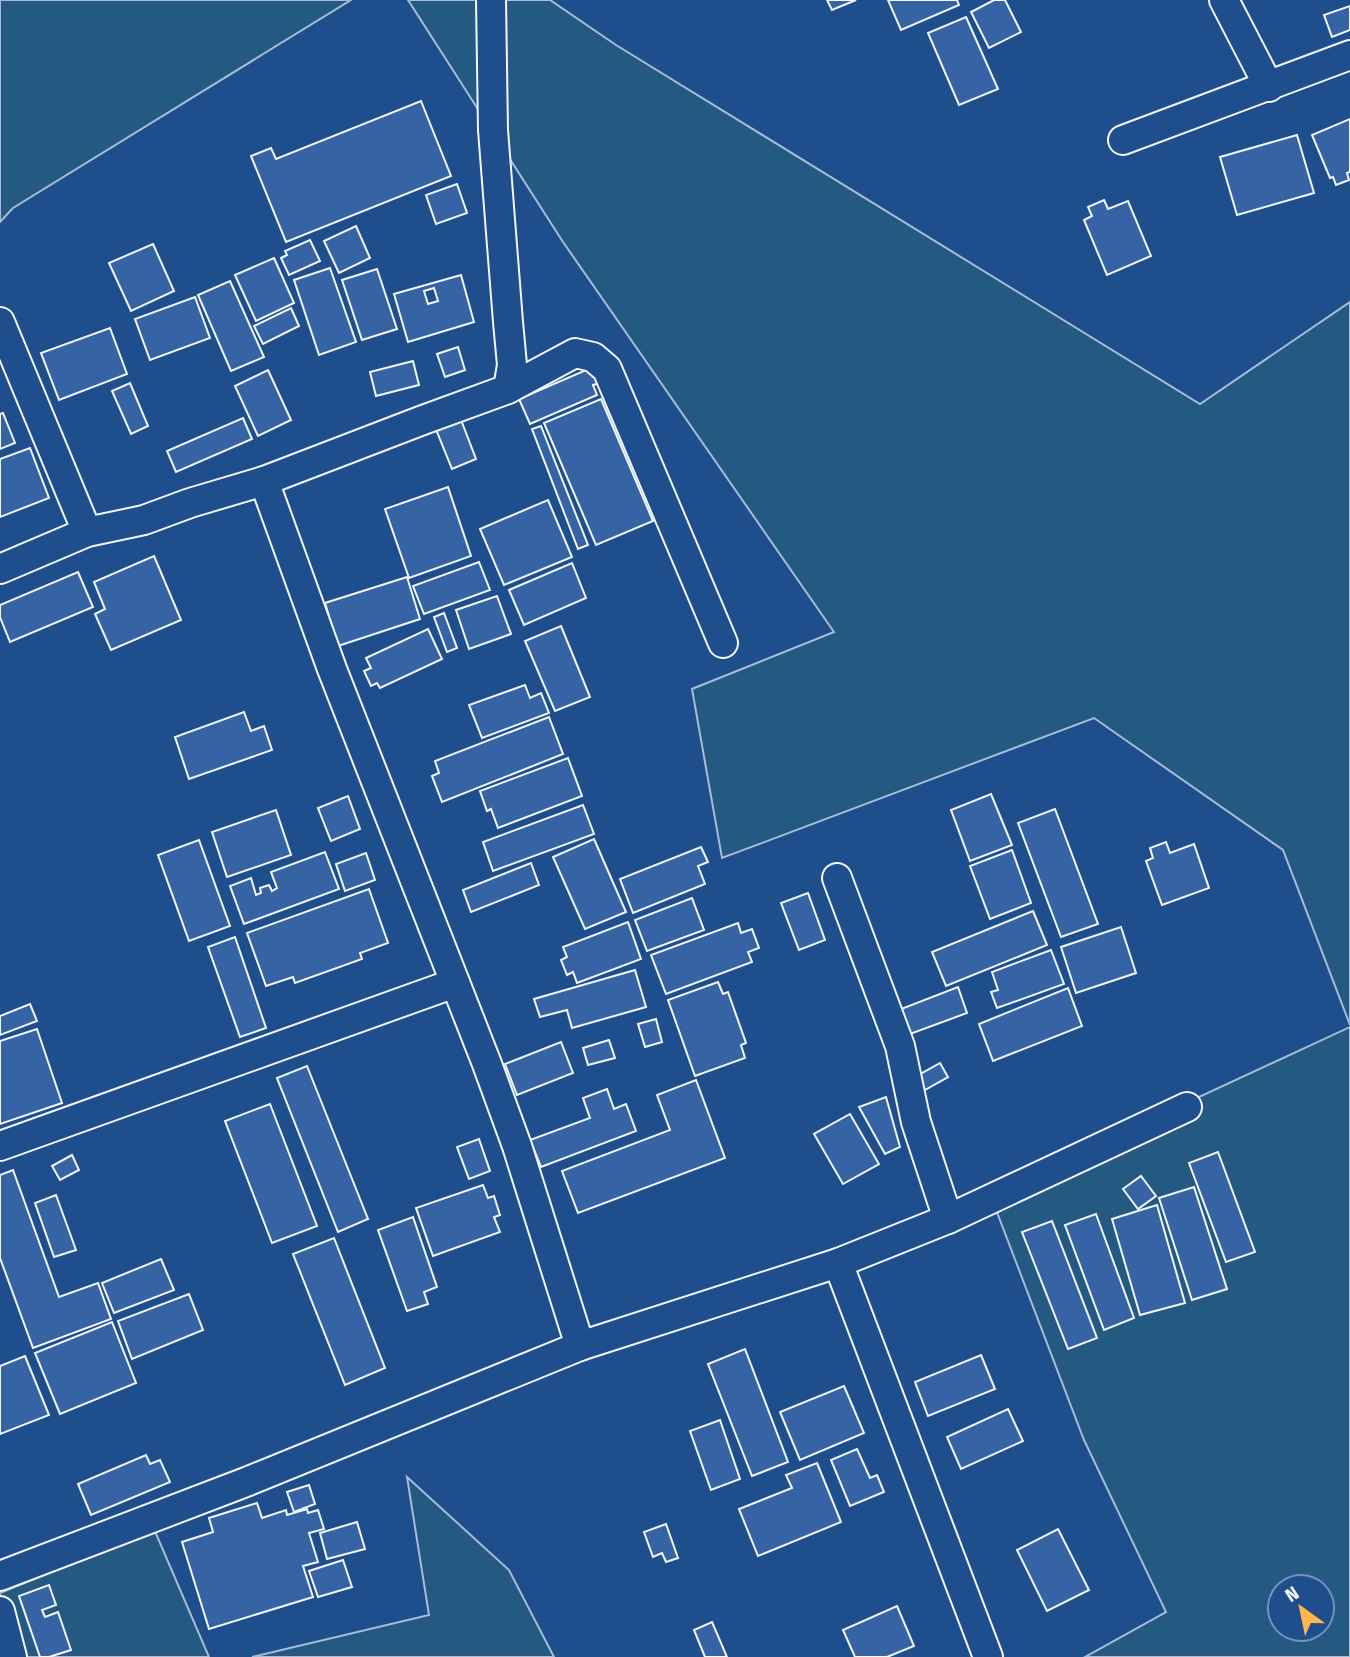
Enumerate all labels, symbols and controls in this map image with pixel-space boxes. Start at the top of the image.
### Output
north arrow [1266,1573,1336,1643]
text: N [1281,1581,1303,1607]

